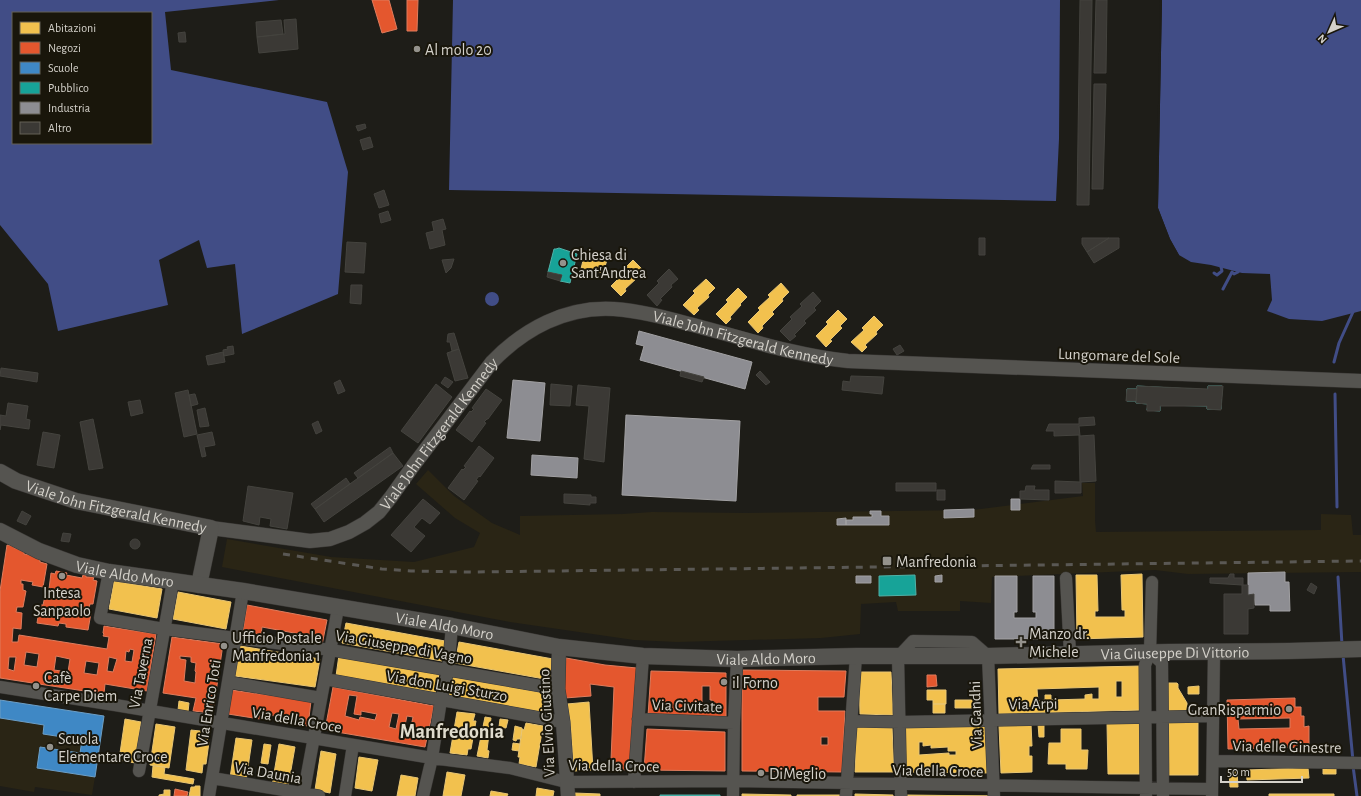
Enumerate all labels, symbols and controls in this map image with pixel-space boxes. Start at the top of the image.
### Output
legend [12,12,152,144]
north arrow [1309,12,1349,52]
text: Abitazioni [48,22,96,34]
text: N [1316,32,1329,45]
text: Negozi [48,42,81,54]
place label: Al molo 20 [425,42,492,58]
marker: Al molo 20 [412,44,422,54]
text: Scuole [48,62,79,74]
text: Pubblico [48,82,89,94]
text: Industria [48,102,91,114]
text: Altro [48,122,72,134]
place label: Chiesa di Sant'Andrea [571,247,646,281]
marker: Chiesa di Sant'Andrea [558,258,568,268]
street label: Viale John Fitzgerald Kennedy [651,308,835,369]
street label: Lungomare del Sole [1058,346,1180,366]
street label: Viale John Fitzgerald Kennedy [377,354,502,513]
street label: Viale John Fitzgerald Kennedy [23,478,208,537]
place label: Manfredonia [896,554,977,570]
marker: Manfredonia [881,555,893,567]
street label: Viale Aldo Moro [74,558,175,590]
marker: Intesa Sanpaolo [57,571,67,581]
place label: Intesa Sanpaolo [33,585,91,619]
street label: Viale Aldo Moro [394,610,495,643]
place label: Manzo dr. Michele [1029,626,1090,660]
street label: Via Giuseppe di Vagno [334,627,474,667]
place label: Ufficio Postale Manfredonia 1 [232,630,322,664]
street label: Via Taverna [126,637,156,710]
marker: Manzo dr. Michele [1016,637,1026,647]
marker: Ufficio Postale Manfredonia 1 [219,641,229,651]
street label: Via Giuseppe Di Vittorio [1101,644,1250,662]
street label: Viale Aldo Moro [716,650,816,668]
street label: Via Enrico Toti [194,659,224,748]
street label: Via don Luigi Sturzo [385,667,509,705]
street label: Via Elvio Giustino [536,668,558,777]
place label: Cafè Carpe Diem [44,670,117,704]
place label: il Forno [732,675,778,691]
marker: il Forno [719,677,729,687]
marker: Cafè Carpe Diem [31,681,41,691]
street label: Via Gandhi [967,681,985,749]
street label: Via Arpi [1008,696,1058,712]
street label: Via Civitate [651,697,722,715]
place label: GranRisparmio [1188,702,1281,718]
street label: Via della Croce [251,704,343,736]
marker: GranRisparmio [1284,704,1294,714]
district label: Manfredonia [400,722,505,742]
place label: Scuola Elementare Croce [58,731,168,765]
street label: Via delle Ginestre [1232,738,1342,756]
marker: Scuola Elementare Croce [45,742,55,752]
street label: Via della Croce [568,757,660,775]
scale bar [1221,758,1302,784]
street label: Via Daunia [233,759,303,787]
street label: Via della Croce [892,762,984,780]
place label: DiMeglio [769,766,826,782]
text: 50 m [1227,766,1250,778]
marker: DiMeglio [756,768,766,778]

